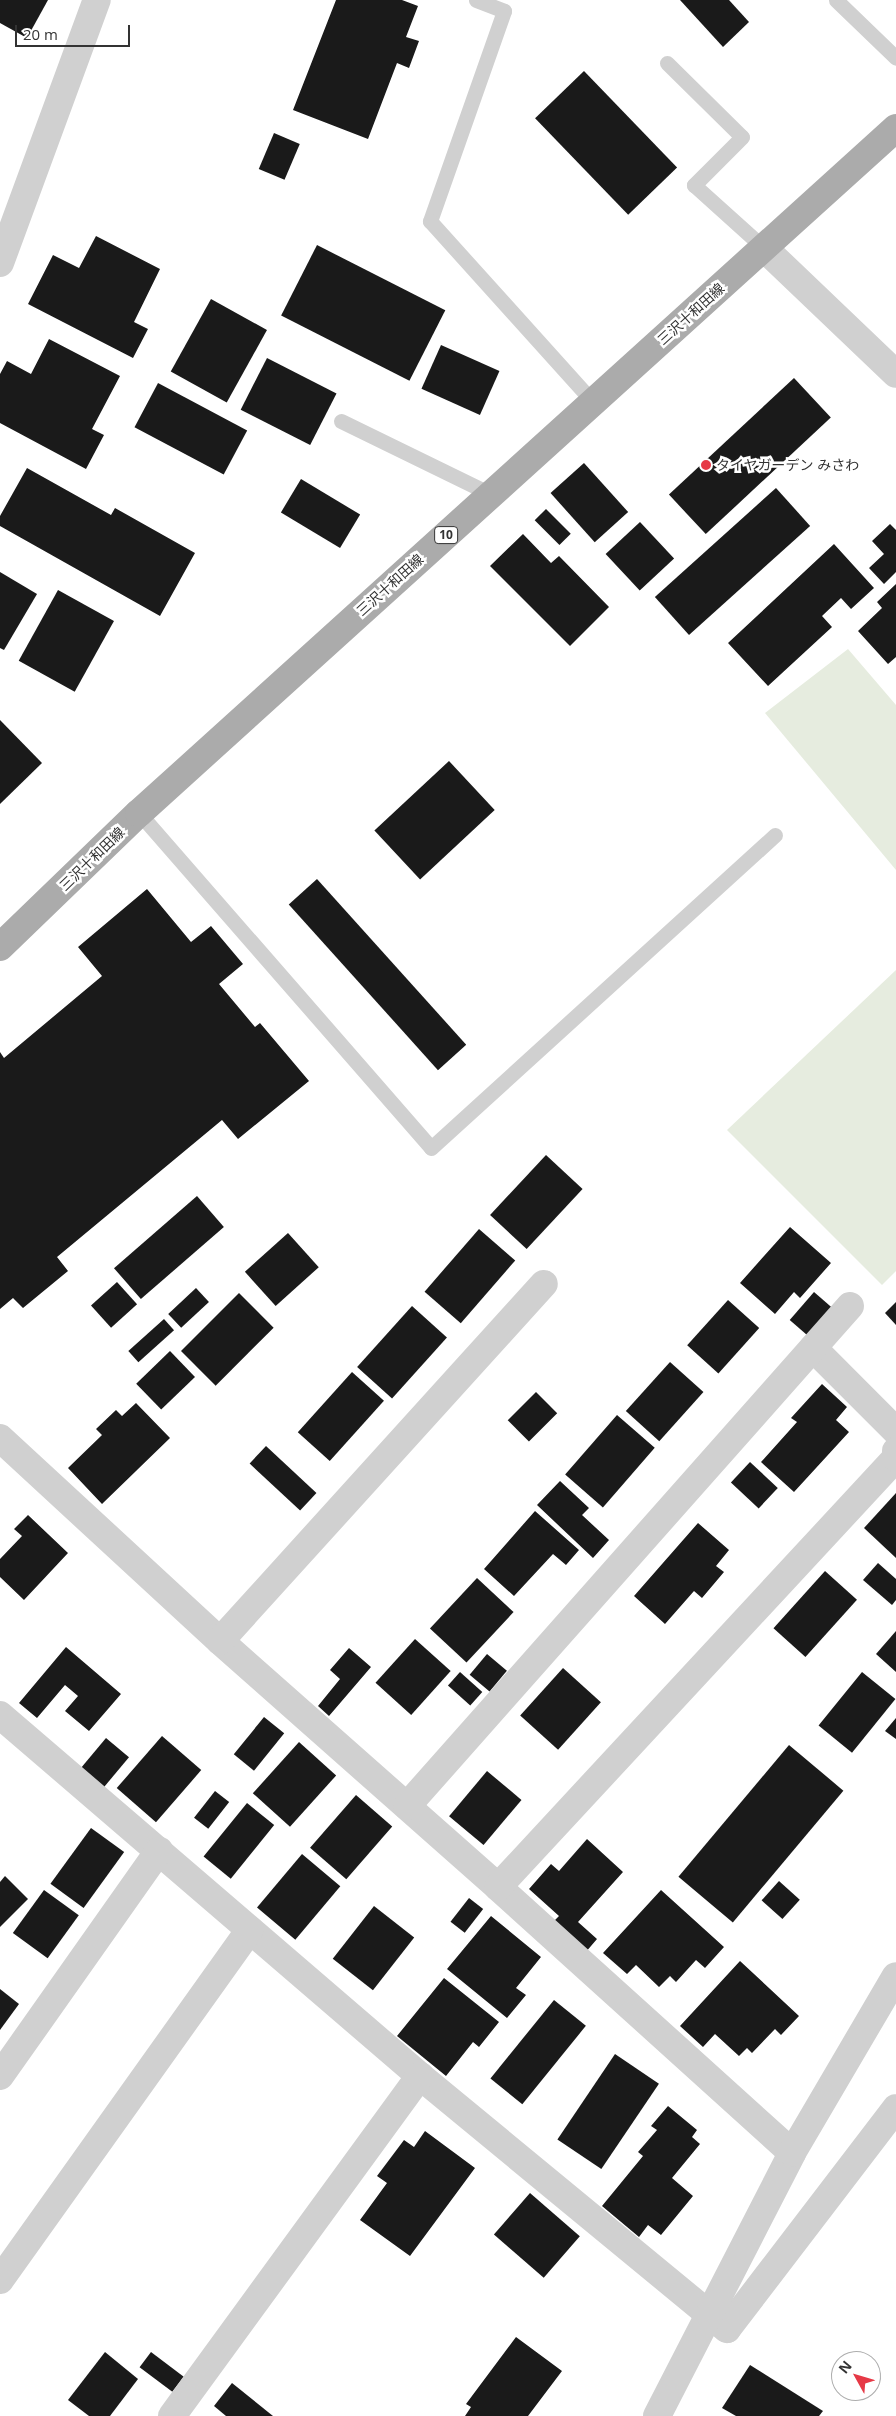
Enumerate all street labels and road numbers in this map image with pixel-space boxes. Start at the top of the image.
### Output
street label: 三沢十和田線 [654,280,728,348]
road number: 10 [434,526,458,544]
street label: 三沢十和田線 [353,551,427,619]
street label: 三沢十和田線 [56,824,128,894]

